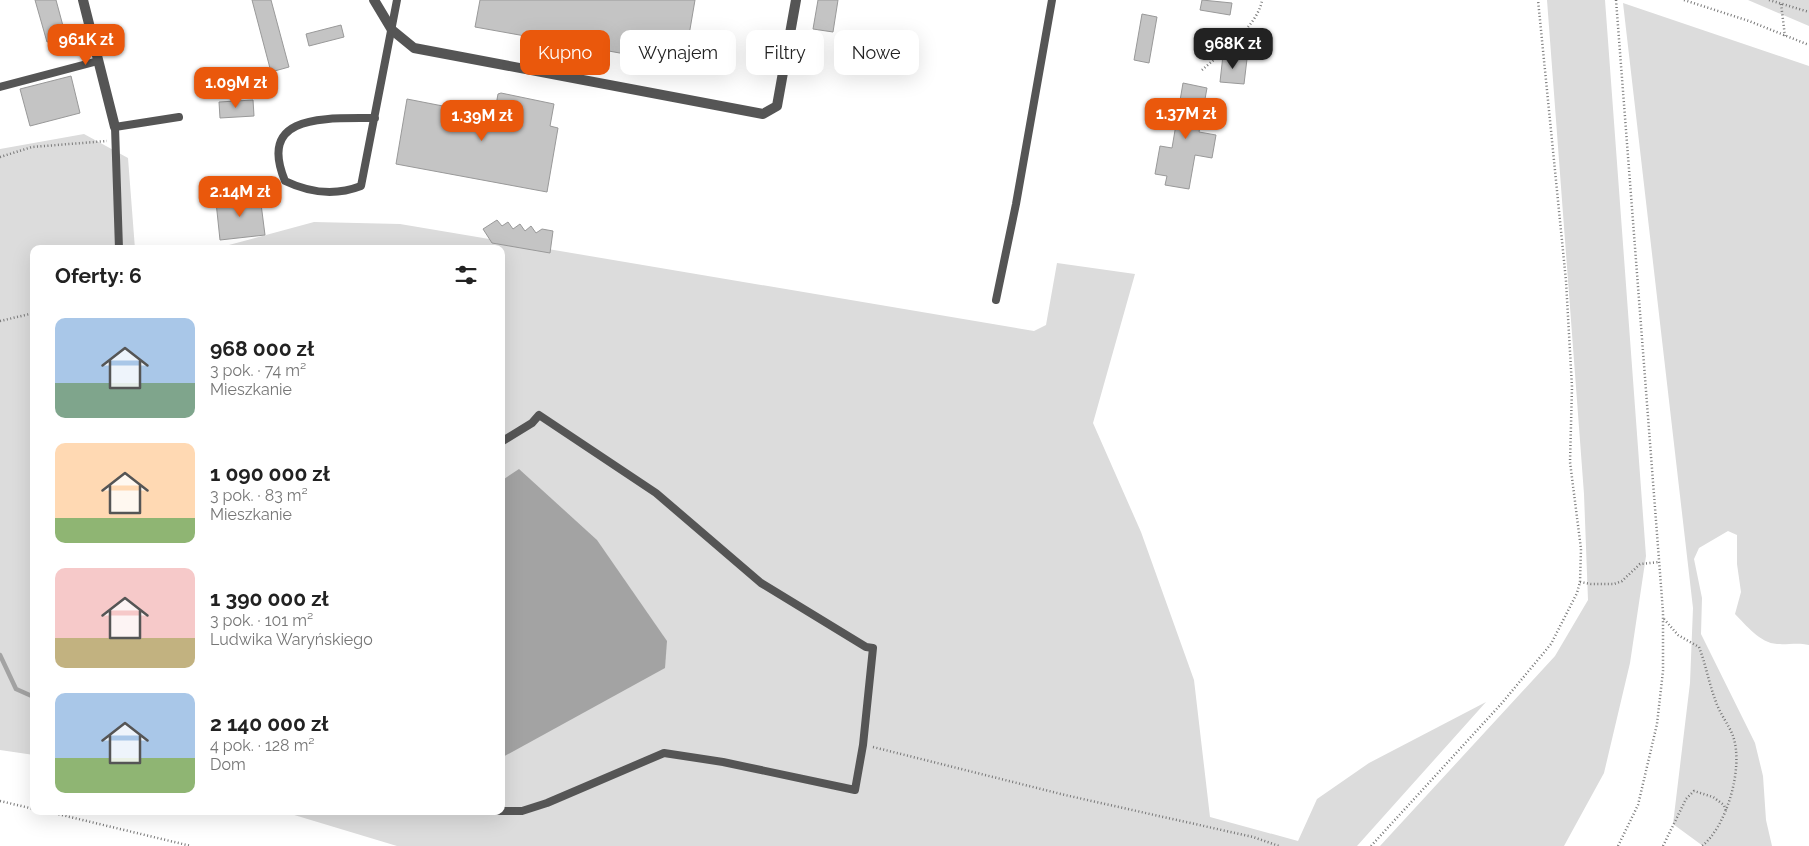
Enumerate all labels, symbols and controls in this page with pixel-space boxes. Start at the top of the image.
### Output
pin: 961K zł [40,23,132,66]
pin: 968K zł [1187,28,1279,70]
text: 961K zł [59,30,113,49]
chip: Kupno [520,30,610,75]
chip: Wynajem [620,30,736,75]
chip: Filtry [746,30,824,75]
chip: Nowe [834,30,919,75]
text: 968K zł [1205,34,1261,53]
pin: 1.09M zł [184,66,288,109]
text: 1.09M zł [205,73,267,92]
pin: 1.37M zł [1134,98,1238,140]
pin: 1.39M zł [430,100,534,142]
text: 1.37M zł [1156,104,1216,123]
text: 1.39M zł [452,106,512,125]
pin: 2.14M zł [188,176,292,218]
text: 2.14M zł [210,182,270,201]
icon: filters [452,261,480,289]
text: Oferty: 6 [55,263,142,288]
text: 968 000 zł [210,336,314,361]
icon: home [95,338,155,398]
text: 3 pok. · 74 m² [210,361,306,380]
text: Mieszkanie [210,380,292,399]
text: 1 090 000 zł [210,461,330,486]
icon: home [95,463,155,523]
text: 3 pok. · 83 m² [210,486,308,505]
text: Mieszkanie [210,505,292,524]
text: 1 390 000 zł [210,586,329,611]
icon: home [95,588,155,648]
text: 3 pok. · 101 m² [210,611,313,630]
text: Ludwika Waryńskiego [210,630,373,649]
text: 2 140 000 zł [210,711,328,736]
icon: home [95,713,155,773]
text: 4 pok. · 128 m² [210,736,315,755]
text: Dom [210,755,246,774]

